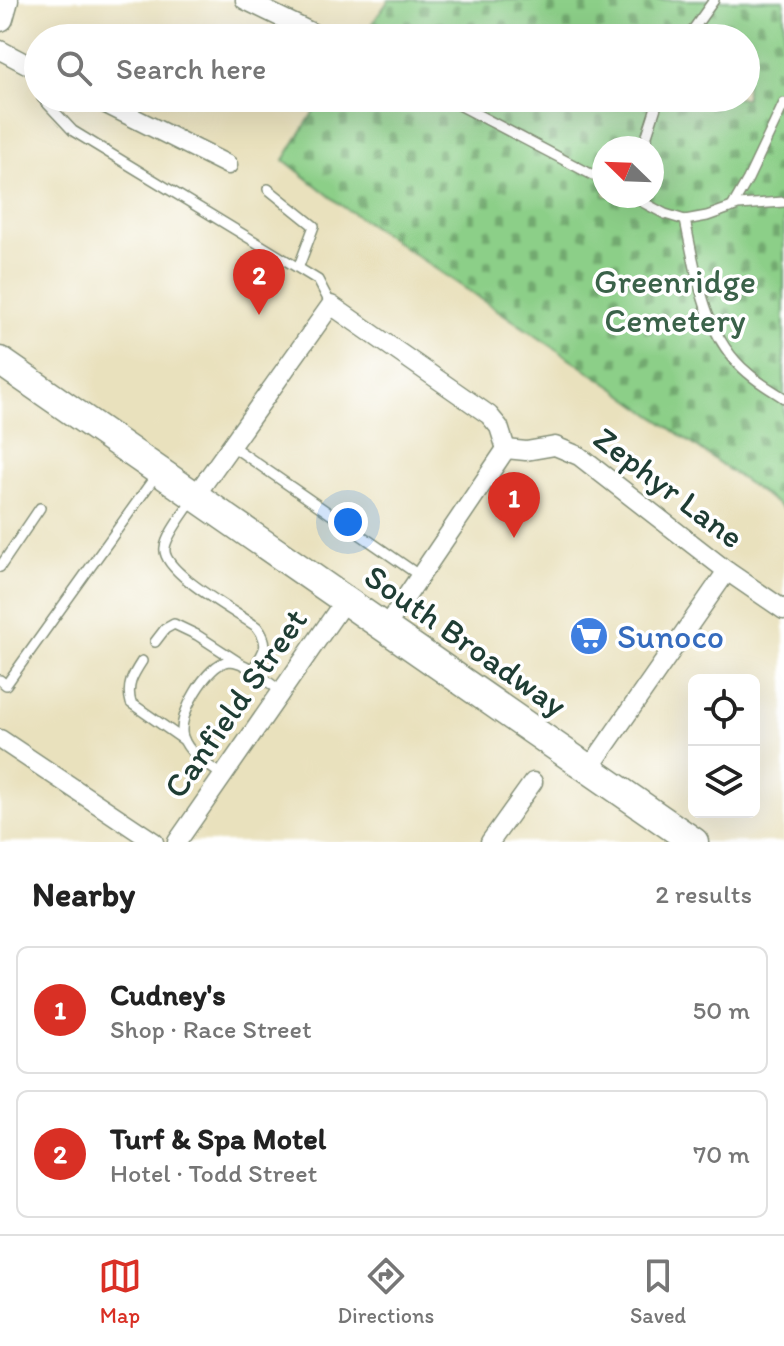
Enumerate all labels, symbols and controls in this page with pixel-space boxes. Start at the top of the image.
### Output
search box [24,24,760,112]
icon: search [52,46,96,90]
text: Search here [116,50,266,87]
north arrow [592,136,664,208]
pin: 2 [233,249,285,315]
park label: Greenridge Cemetery [594,261,756,341]
street label: Zephyr Lane [586,418,752,557]
pin: 1 [488,472,540,538]
your location [328,502,368,542]
street label: South Broadway [357,555,575,725]
street label: Canfield Street [155,601,316,806]
supermarket icon: Sunoco [568,615,610,657]
place label: Sunoco [617,616,724,657]
map controls [688,674,760,818]
button: locate [688,674,760,746]
button: layers [688,746,760,818]
text: Nearby [32,874,135,915]
text: 2 results [655,878,752,910]
text: Cudney's [110,976,226,1013]
text: 1 [54,994,66,1026]
text: 50 m [693,994,750,1026]
text: Shop · Race Street [110,1013,312,1045]
text: Turf & Spa Motel [110,1120,326,1157]
text: 2 [53,1138,67,1170]
text: 70 m [693,1138,750,1170]
text: Hotel · Todd Street [110,1157,317,1189]
tab: Map [98,1254,142,1329]
tab: Directions [338,1254,434,1329]
tab: Saved [630,1254,686,1329]

